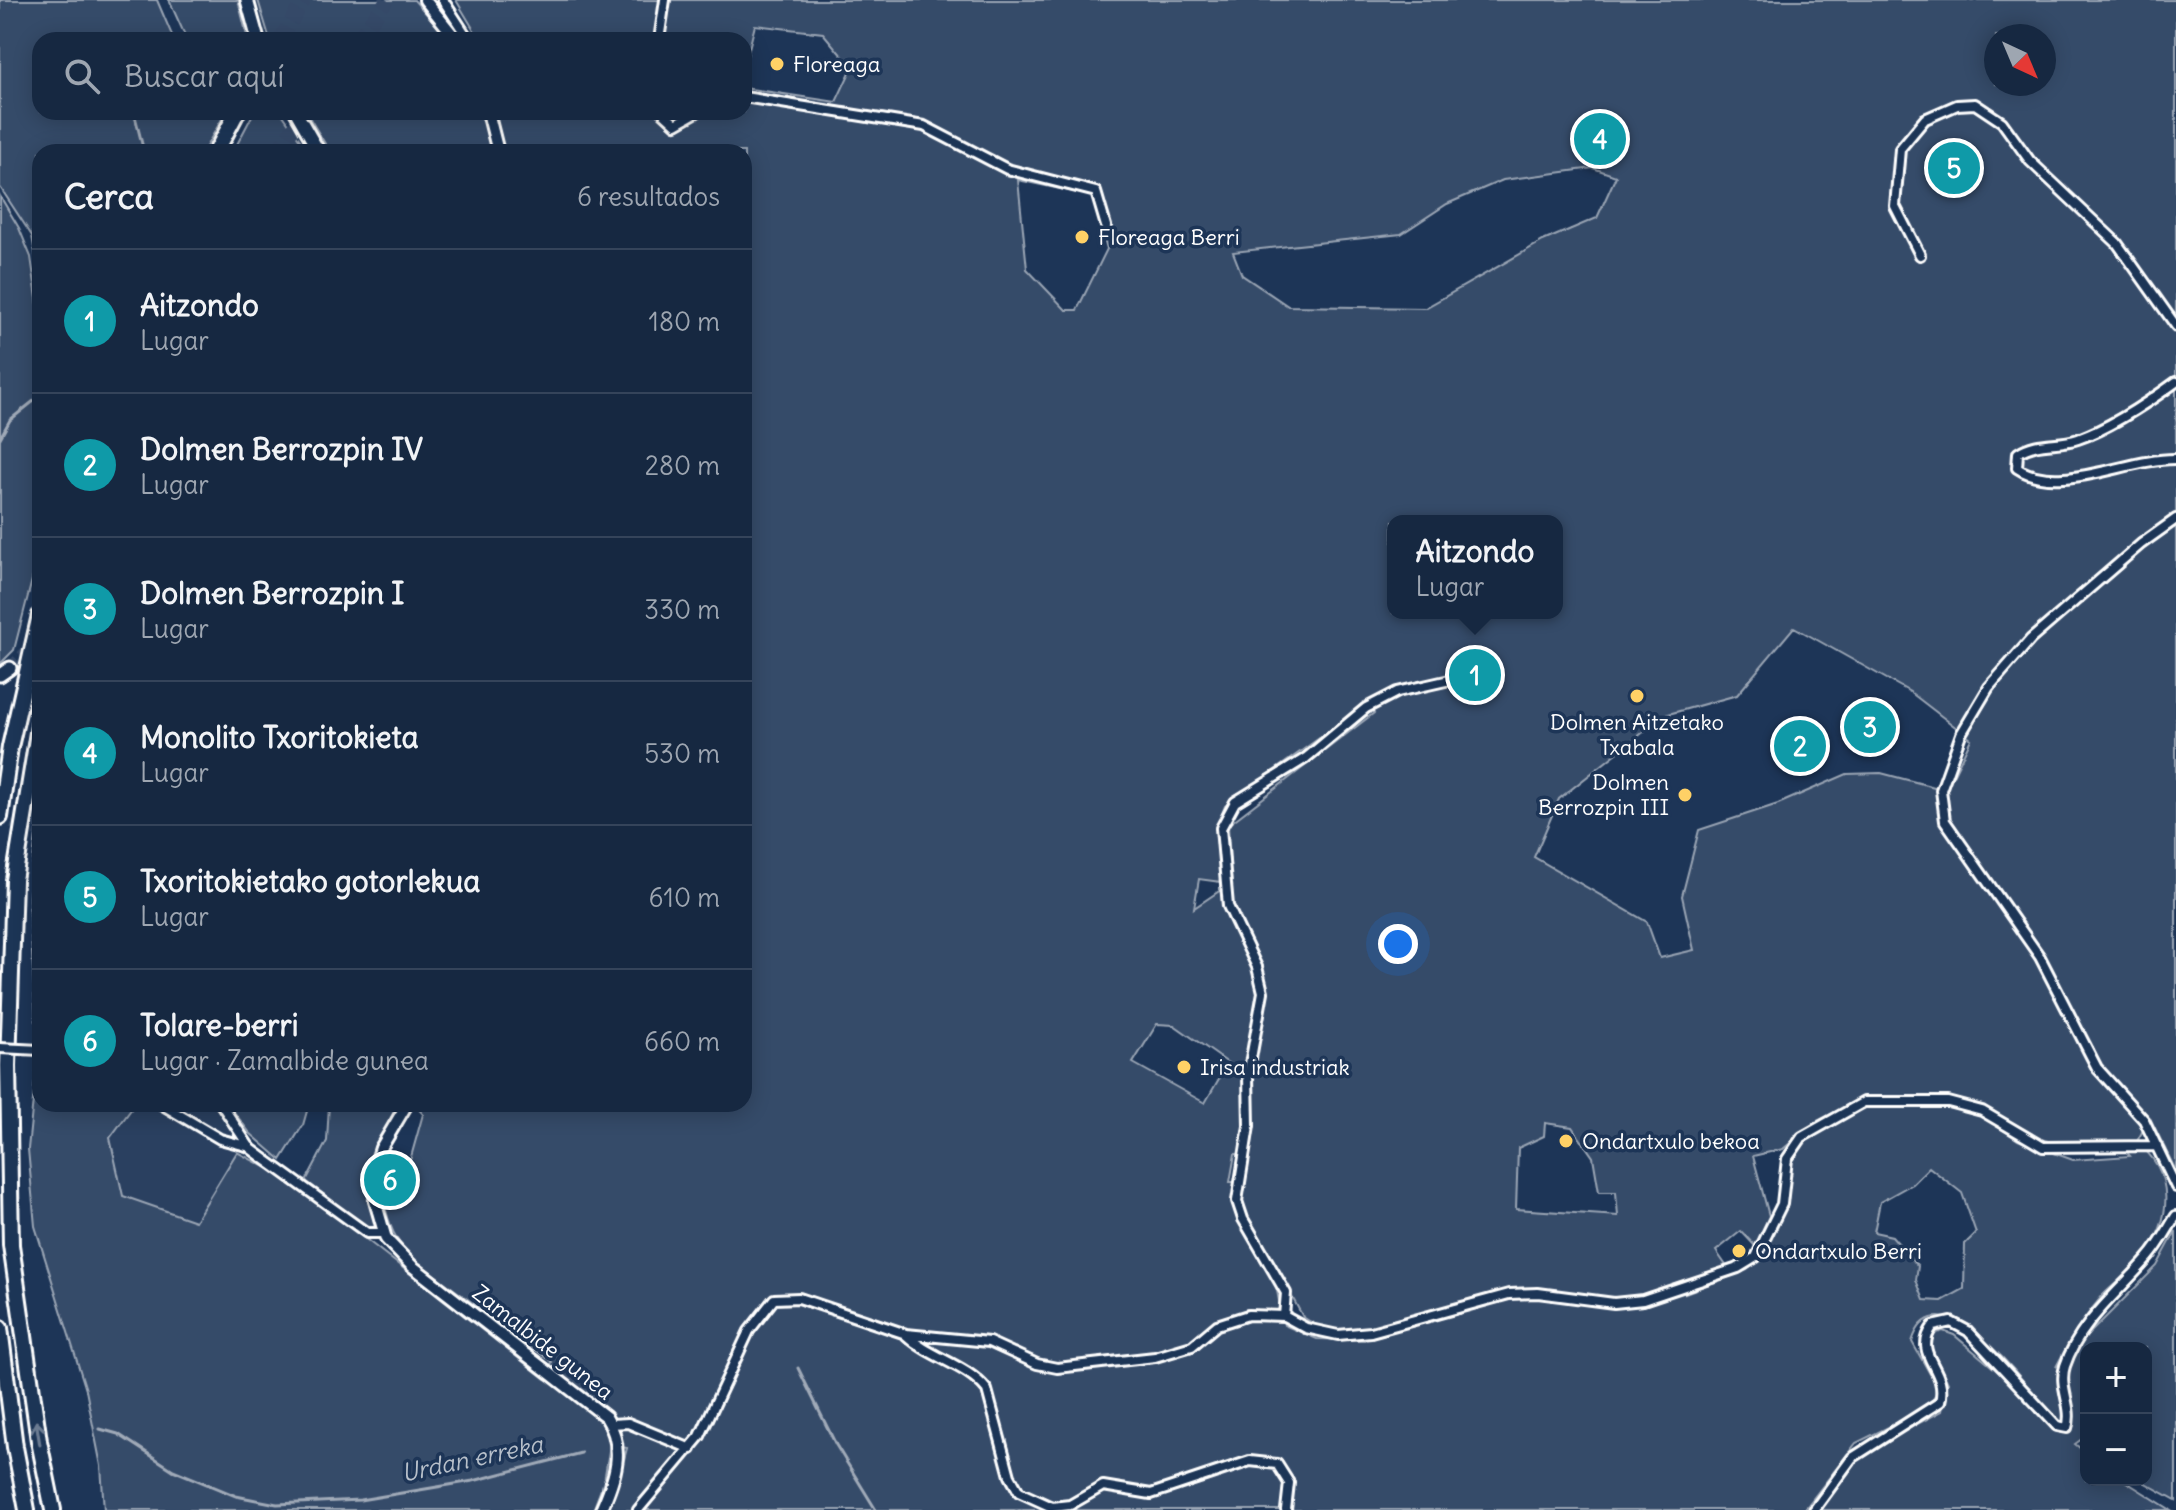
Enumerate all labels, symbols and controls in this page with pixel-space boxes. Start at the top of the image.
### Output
north arrow [1984,24,2056,96]
search box [32,32,752,120]
place label: Floreaga [793,50,880,78]
icon: search [60,54,104,98]
marker: Floreaga [768,55,786,73]
text: Buscar aquí [124,57,284,95]
pin: 4 [1574,109,1626,169]
pin: 5 [1928,138,1980,198]
text: Cerca [64,175,154,218]
text: 6 resultados [577,180,720,213]
place label: Floreaga Berri [1098,223,1240,251]
marker: Floreaga Berri [1073,228,1091,246]
text: Aitzondo [140,286,259,324]
text: 1 [85,305,95,338]
text: 180 m [649,305,720,338]
text: Lugar [140,324,209,357]
text: Dolmen Berrozpin IV [140,430,423,468]
text: 2 [83,449,97,482]
text: 280 m [645,449,720,482]
text: Lugar [140,468,209,501]
popup [1387,515,1563,619]
text: Aitzondo [1416,532,1534,570]
text: Lugar [1416,570,1484,603]
text: Dolmen Berrozpin I [140,574,404,612]
text: 3 [83,593,97,626]
text: 330 m [644,593,720,626]
text: Lugar [140,612,209,645]
pin: 1 [1449,645,1501,705]
marker: Dolmen Aitzetako Txabala [1628,687,1646,705]
pin: 3 [1844,697,1896,757]
place label: Dolmen Aitzetako Txabala [1550,708,1724,761]
pin: 2 [1774,716,1826,776]
text: Monolito Txoritokieta [140,718,419,756]
text: 4 [82,737,98,770]
text: 530 m [644,737,720,770]
text: Lugar [140,756,209,789]
place label: Dolmen Berrozpin III [1538,768,1669,821]
marker: Dolmen Berrozpin III [1676,786,1694,804]
text: Txoritokietako gotorlekua [140,862,480,900]
text: 5 [83,881,97,914]
text: 610 m [649,881,720,914]
text: Lugar [140,900,209,933]
your location [1378,924,1418,964]
text: Tolare-berri [140,1006,298,1044]
text: 6 [82,1025,98,1058]
text: 660 m [644,1025,720,1058]
text: Lugar · Zamalbide gunea [140,1044,429,1077]
place label: Irisa industriak [1200,1053,1350,1081]
marker: Irisa industriak [1175,1058,1193,1076]
place label: Ondartxulo bekoa [1582,1127,1760,1155]
marker: Ondartxulo bekoa [1557,1132,1575,1150]
pin: 6 [364,1150,416,1210]
place label: Ondartxulo Berri [1755,1237,1922,1265]
marker: Ondartxulo Berri [1730,1242,1748,1260]
street label: Zamalbide gunea [467,1278,619,1406]
map controls [2080,1342,2152,1486]
button: + [2080,1342,2152,1414]
button: − [2080,1414,2152,1486]
one-way arrow [30,1421,45,1447]
water label: Urdan erreka [398,1428,546,1488]

